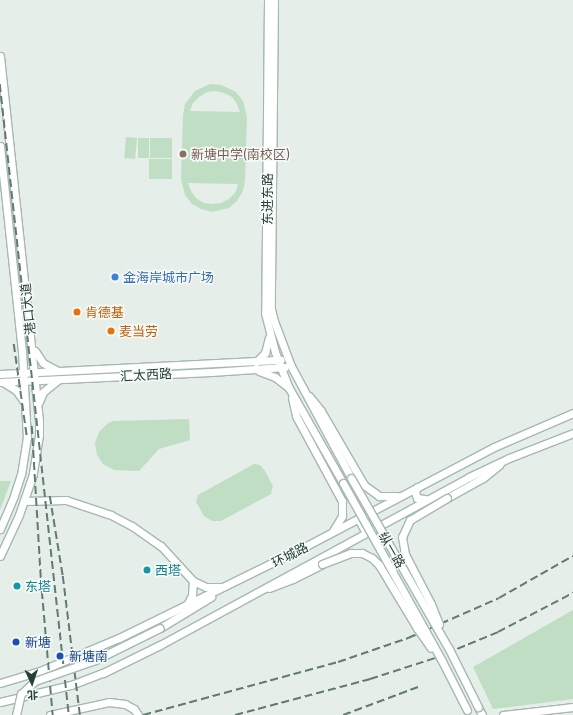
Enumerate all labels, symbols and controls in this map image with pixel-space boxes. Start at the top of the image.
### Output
place label: 新塘中学(南校区) [191,146,290,162]
marker: 新塘中学(南校区) [178,149,188,159]
street label: 东进东路 [259,173,275,225]
place label: 金海岸城市广场 [123,269,214,285]
marker: 金海岸城市广场 [110,272,120,282]
street label: 港口大道 [18,282,38,336]
place label: 肯德基 [85,304,124,320]
marker: 肯德基 [72,307,82,317]
place label: 麦当劳 [119,323,158,339]
marker: 麦当劳 [106,326,116,336]
street label: 汇太西路 [120,366,172,384]
street label: 纵一路 [375,529,409,571]
street label: 环城路 [269,539,311,571]
place label: 西塔 [155,562,181,578]
marker: 西塔 [142,565,152,575]
place label: 东塔 [25,578,51,594]
marker: 东塔 [12,581,22,591]
place label: 新塘 [25,634,51,650]
marker: 新塘 [10,636,22,648]
place label: 新塘南 [69,648,108,664]
marker: 新塘南 [54,650,66,662]
north arrow [12,663,52,703]
text: 北 [27,688,38,702]

